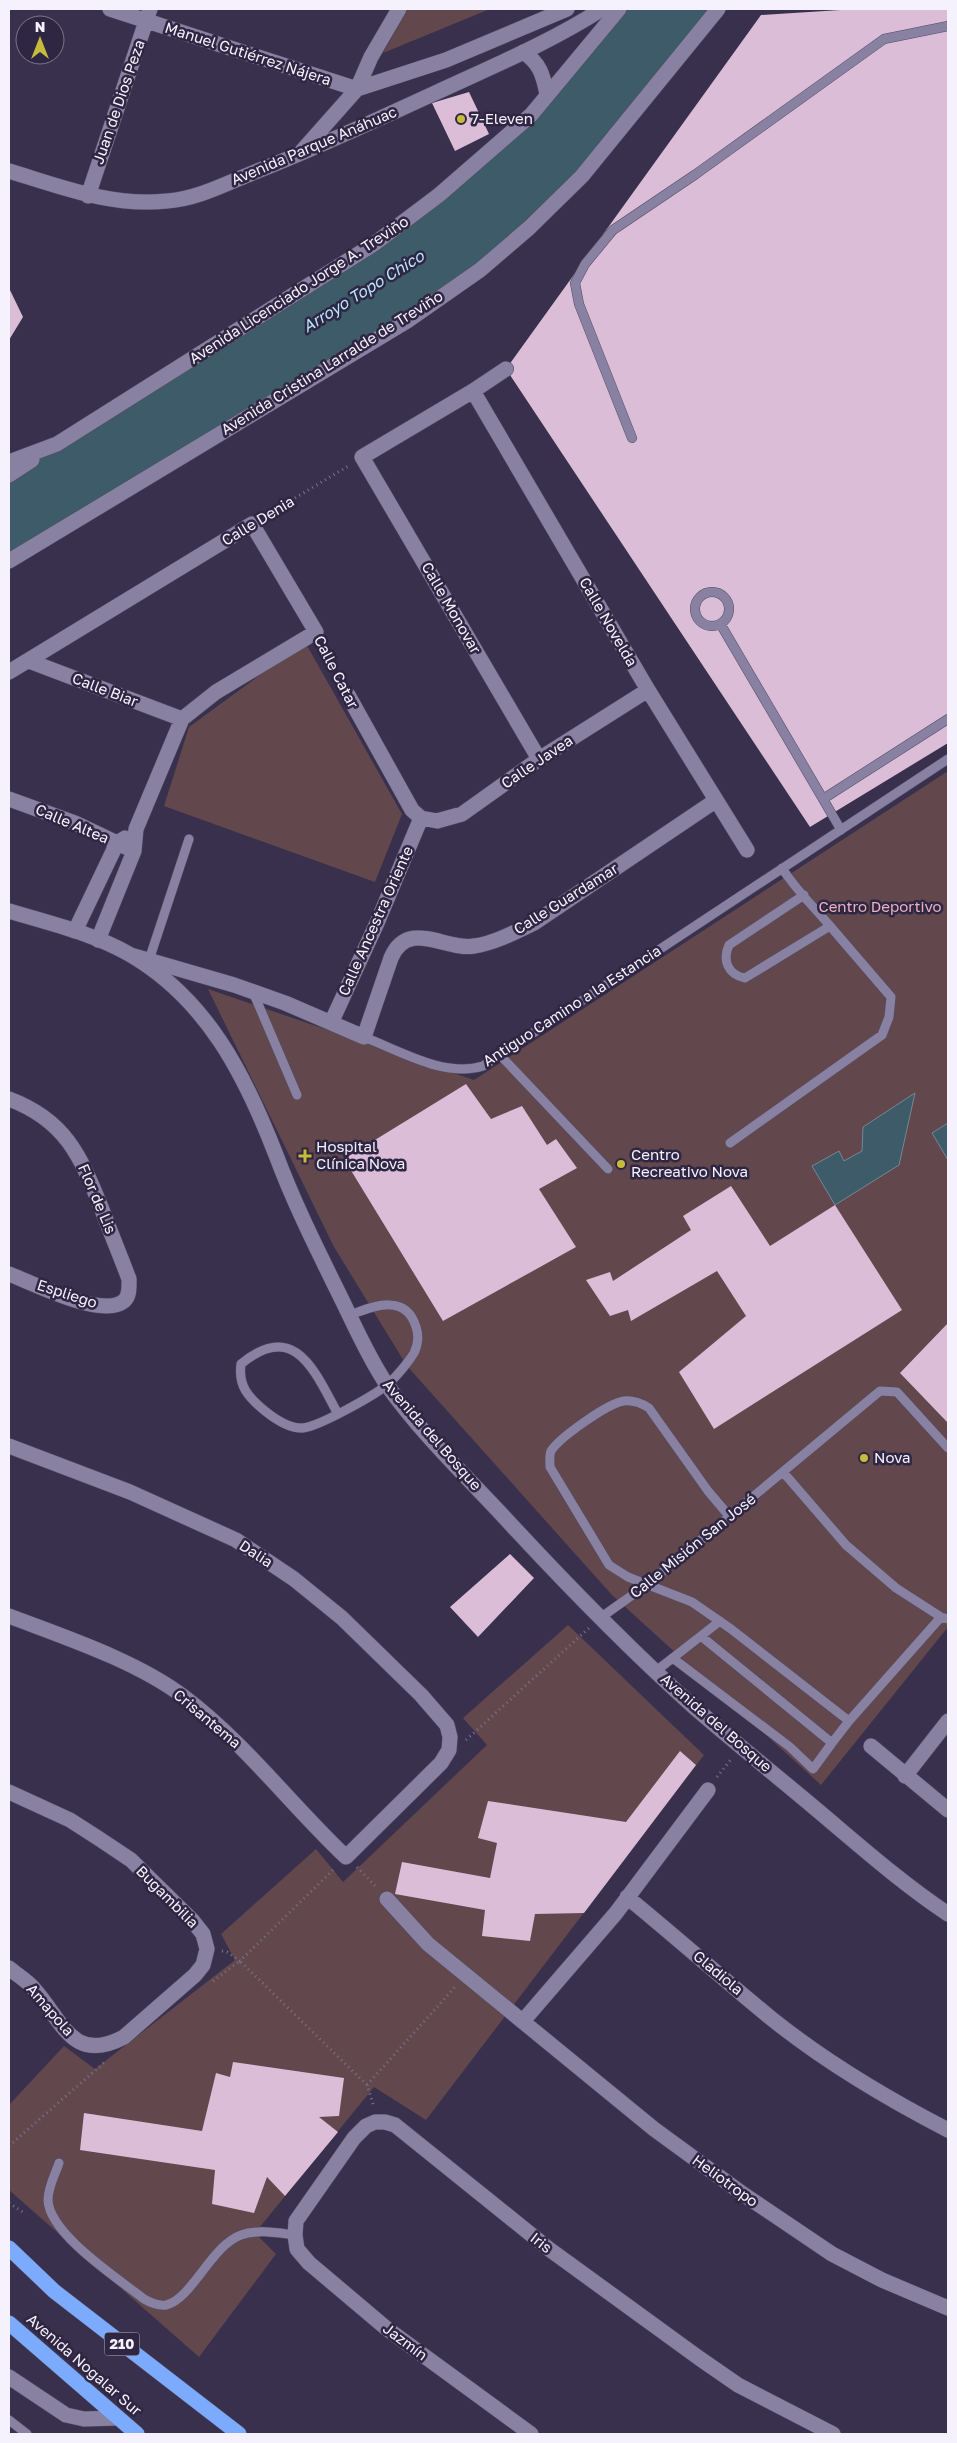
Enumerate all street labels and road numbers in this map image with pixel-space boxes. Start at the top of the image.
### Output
street label: Manuel Gutiérrez Nájera [163,18,334,88]
street label: Juan de Dios Peza [88,37,148,166]
street label: Avenida Parque Anáhuac [228,102,399,188]
street label: Avenida Licenciado Jorge A. Treviño [185,211,411,367]
street label: Avenida Cristina Larralde de Treviño [217,286,446,438]
street label: Calle Denia [218,491,297,549]
street label: Calle Monovar [418,559,485,657]
street label: Calle Novelda [576,574,642,669]
street label: Calle Catar [311,632,363,711]
street label: Calle Biar [70,668,141,710]
street label: Calle Javea [497,731,576,792]
street label: Calle Altea [33,800,112,847]
street label: Calle Ancestra Oriente [334,843,416,998]
street label: Calle Guardamar [510,859,621,938]
street label: Antiguo Camino a la Estancia [479,941,664,1070]
street label: Flor de Lis [75,1161,121,1236]
street label: Espliego [35,1275,100,1311]
street label: Avenida del Bosque [380,1375,486,1494]
street label: Calle Misión San José [626,1489,759,1601]
street label: Dalia [236,1536,277,1571]
street label: Avenida del Bosque [657,1669,776,1776]
street label: Crisantema [170,1685,245,1751]
street label: Bugambilia [133,1861,203,1931]
street label: Gladiola [690,1946,747,1998]
street label: Amapola [23,1980,78,2039]
street label: Heliotropo [689,2150,762,2210]
street label: Iris [527,2228,556,2256]
street label: Avenida Nogalar Sur [24,2310,146,2419]
street label: Jazmín [380,2319,431,2364]
road number: 210 [104,2332,140,2356]

